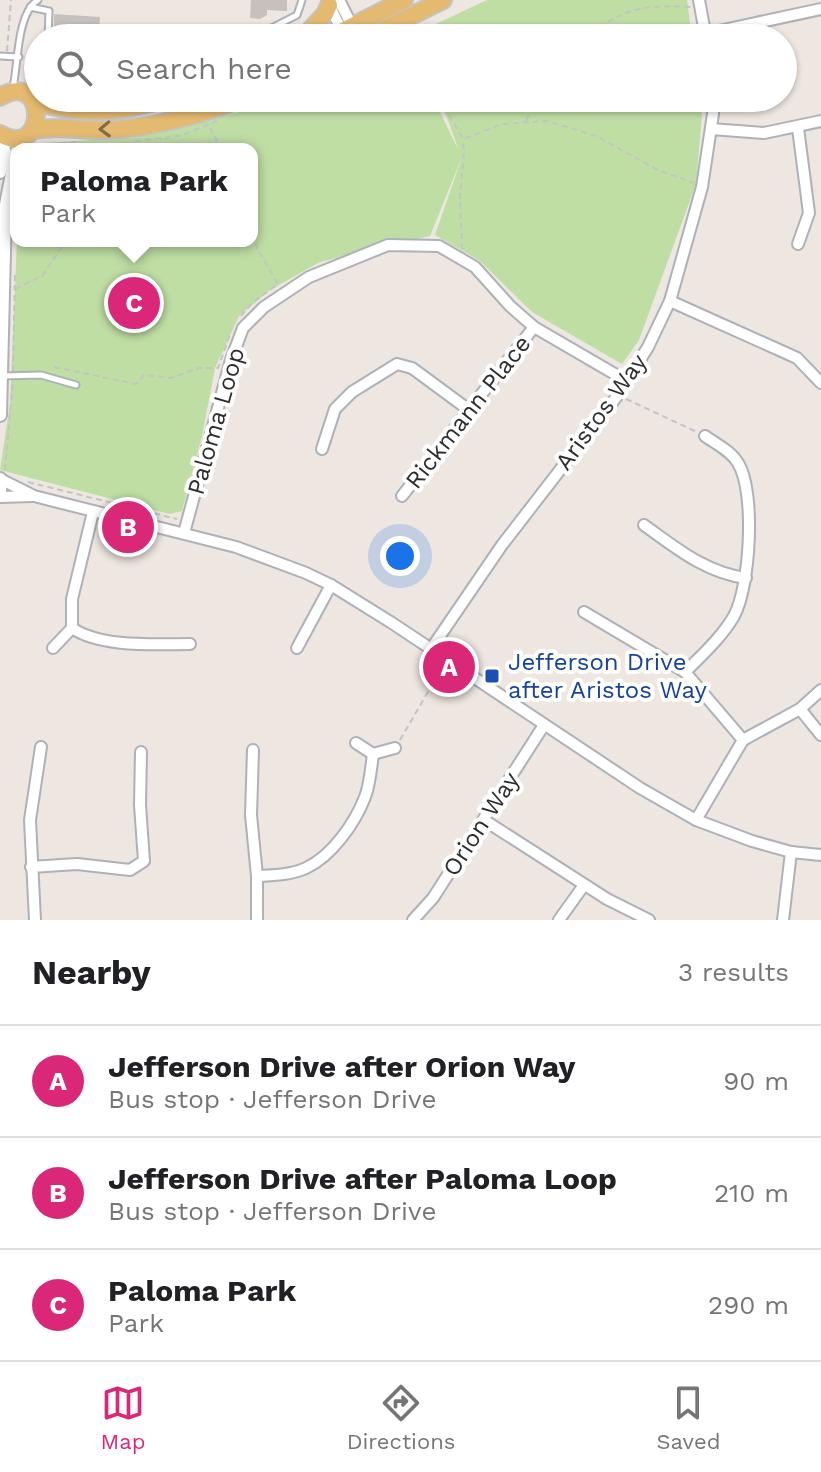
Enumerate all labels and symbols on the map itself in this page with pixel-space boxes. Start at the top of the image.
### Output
one-way arrow [98,121,111,138]
pin: C [108,273,160,333]
street label: Rickmann Place [400,330,536,494]
street label: Paloma Loop [182,344,250,498]
street label: Aristos Way [549,348,653,476]
pin: B [102,497,154,557]
your location [380,536,420,576]
pin: A [423,637,475,697]
place label: Jefferson Drive after Aristos Way [508,648,707,704]
marker: Jefferson Drive after Aristos Way [483,667,501,685]
street label: Orion Way [437,766,525,881]

